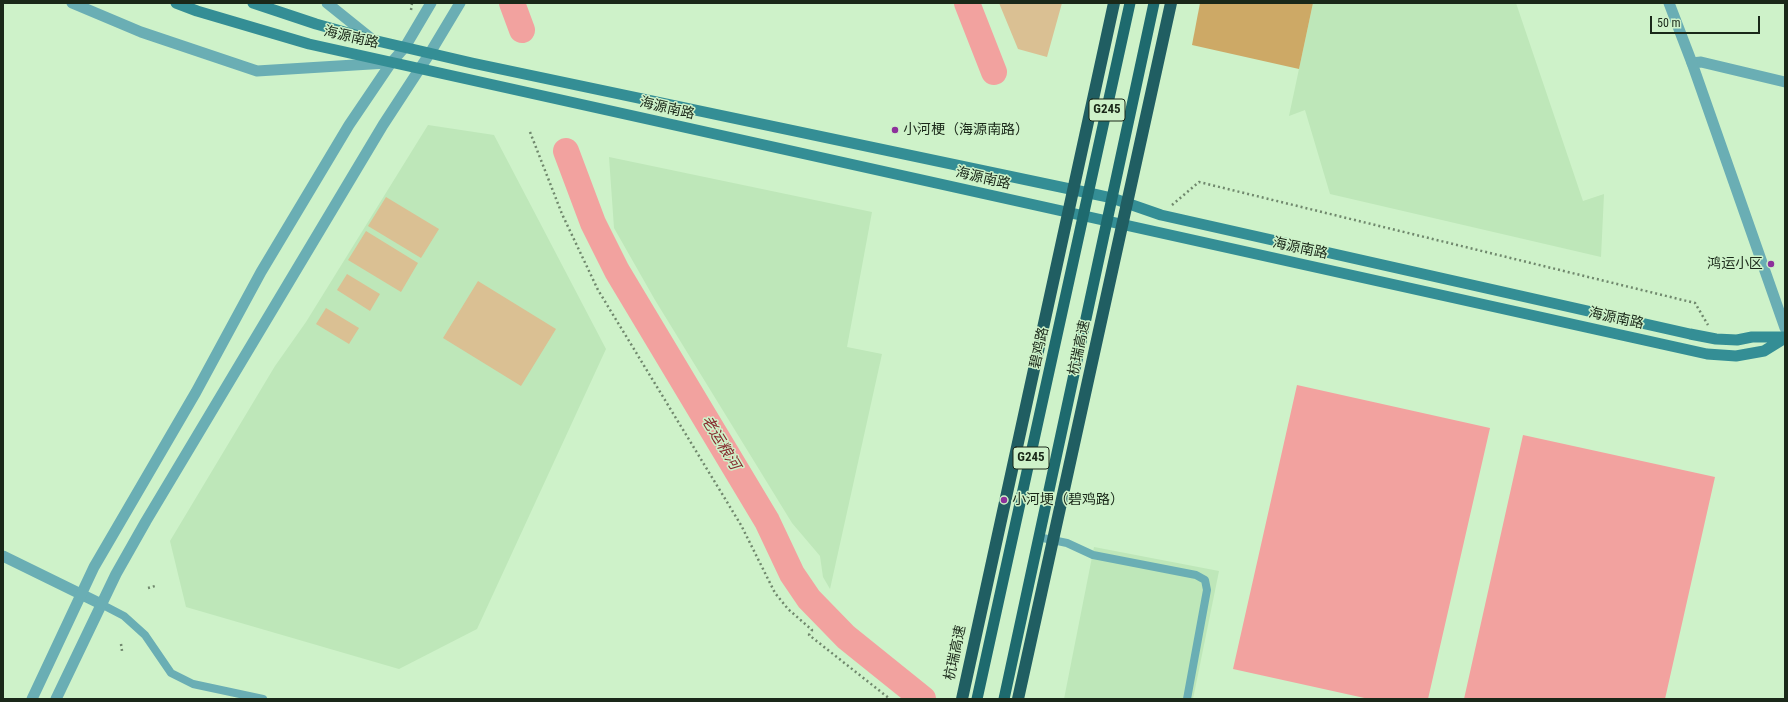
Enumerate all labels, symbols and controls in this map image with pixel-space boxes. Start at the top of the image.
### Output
scale bar [1652,8,1762,34]
text: 50 m [1657,16,1681,30]
street label: 海源南路 [322,24,380,52]
street label: 海源南路 [638,95,696,123]
road number: G245 [1089,99,1125,121]
place label: 小河梗（海源南路） [903,122,1029,138]
marker: 小河梗（海源南路） [890,125,900,135]
street label: 海源南路 [954,165,1012,193]
street label: 海源南路 [1271,235,1329,263]
place label: 鸿运小区 [1707,256,1763,272]
marker: 鸿运小区 [1766,259,1776,269]
street label: 海源南路 [1587,305,1645,333]
street label: 杭瑞高速 [1066,319,1094,377]
street label: 碧鸡路 [1027,326,1053,370]
water label: 老运粮河 [697,413,743,473]
road number: G245 [1013,447,1049,469]
place label: 小河埂（碧鸡路） [1012,492,1124,508]
marker: 小河埂（碧鸡路） [999,495,1009,505]
street label: 杭瑞高速 [942,624,970,682]

